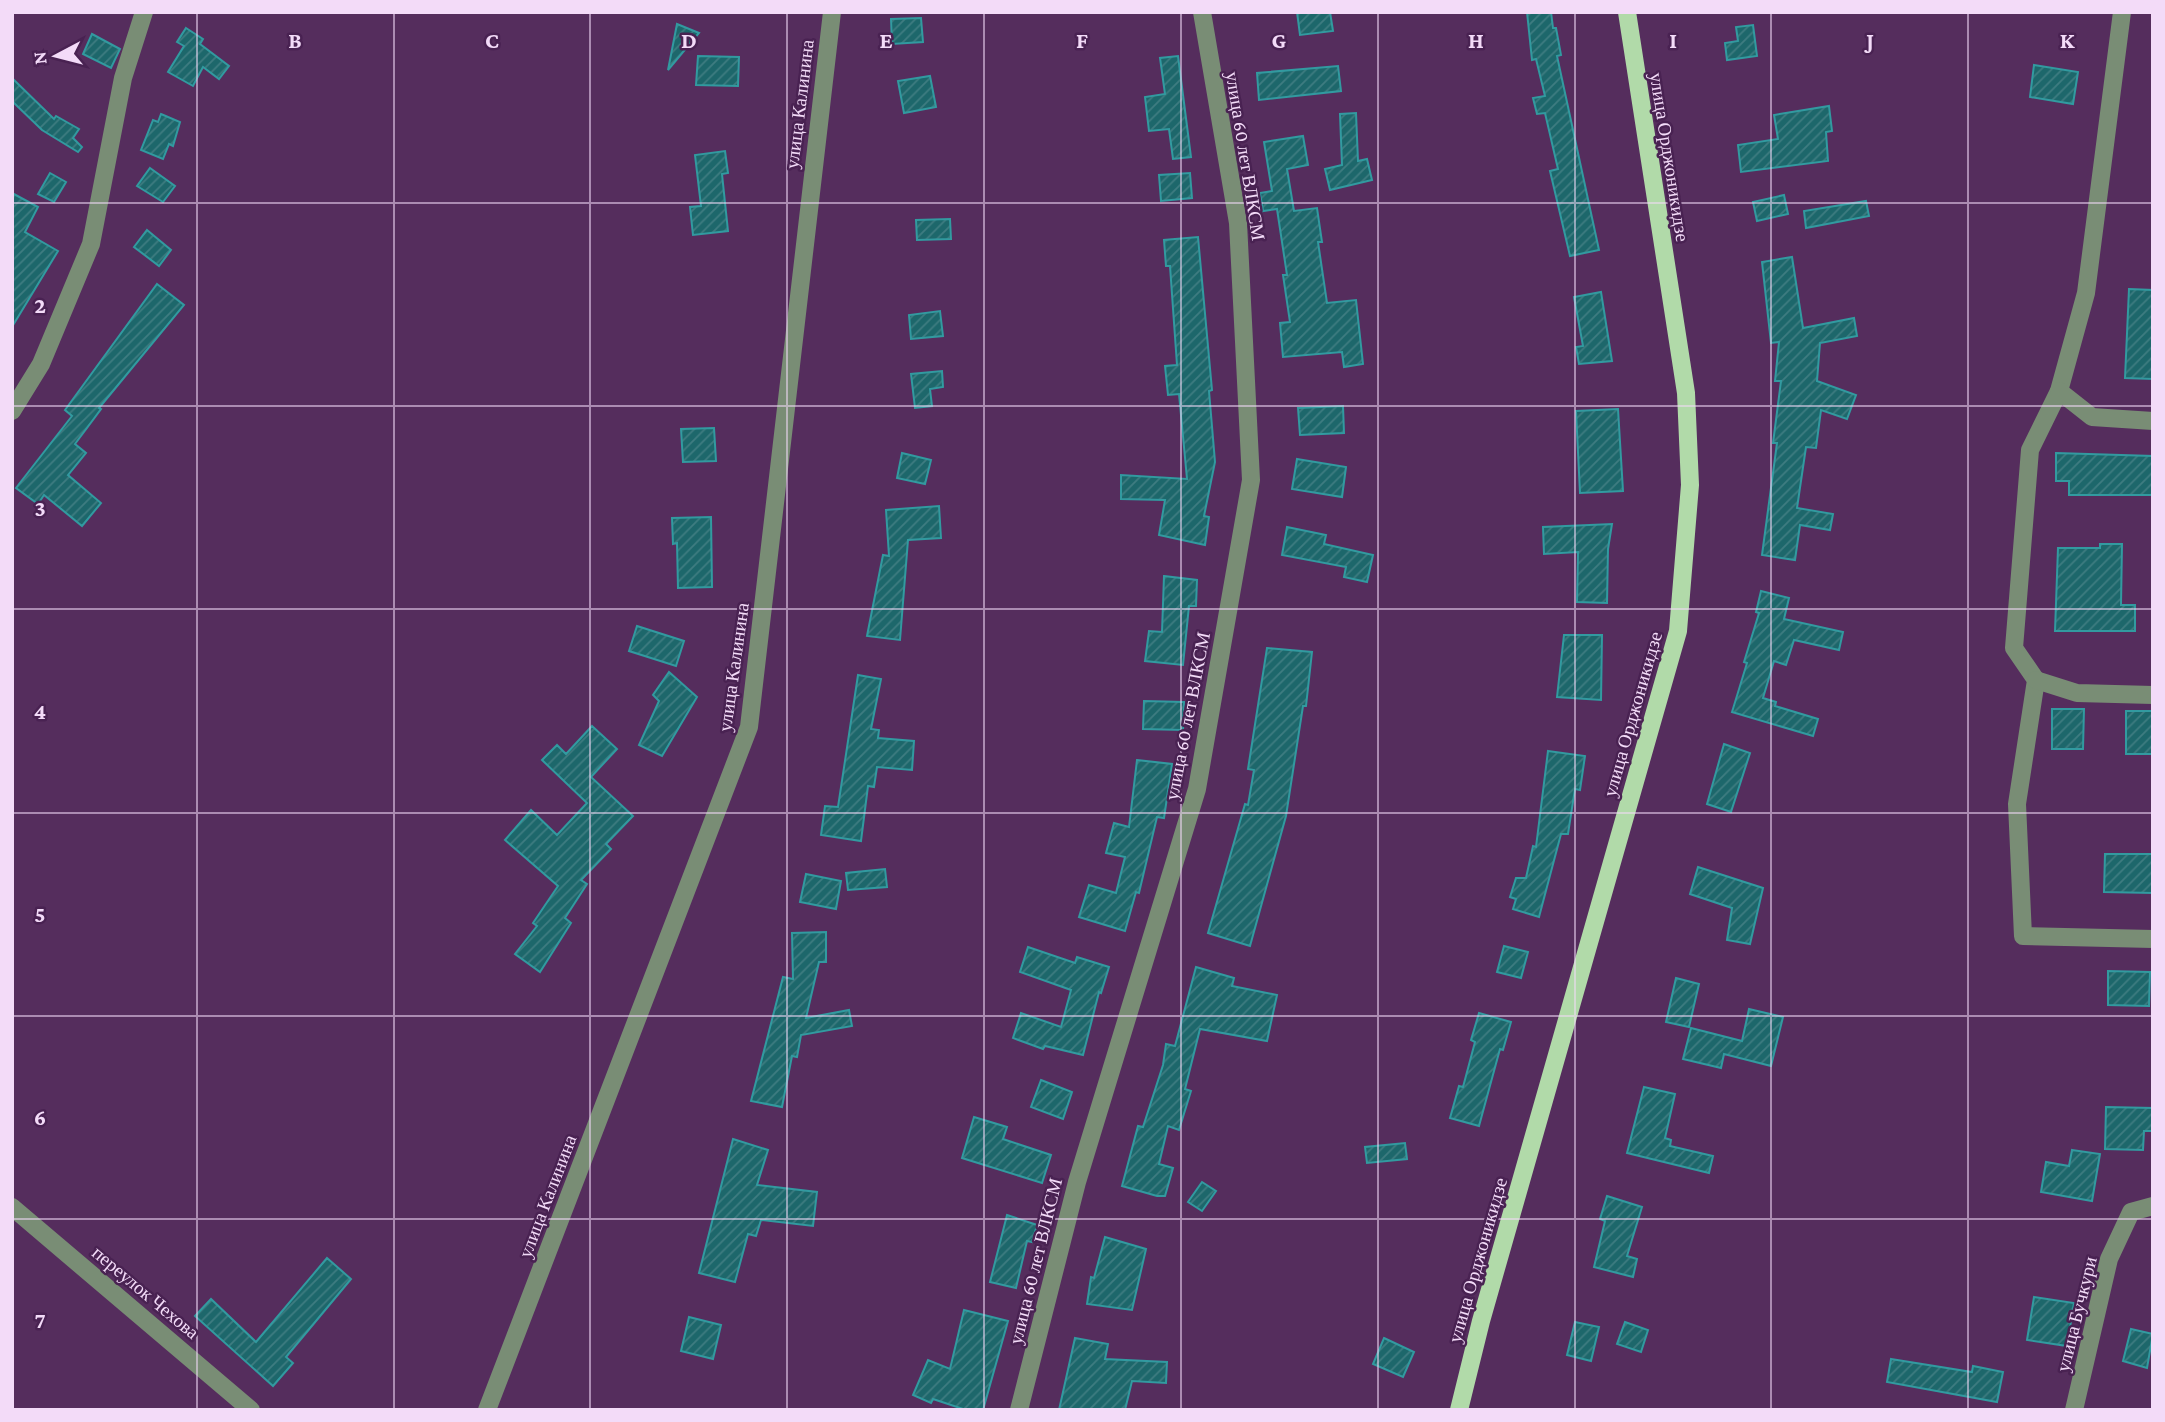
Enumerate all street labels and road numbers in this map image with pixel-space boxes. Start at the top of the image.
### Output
street label: улица Калинина [781,38,818,170]
street label: улица 60 лет ВЛКСМ [1222,70,1269,242]
street label: улица Орджоникидзе [1646,71,1693,243]
street label: улица Калинина [714,601,753,733]
street label: улица Орджоникидзе [1599,629,1666,799]
street label: улица 60 лет ВЛКСМ [1161,630,1214,802]
street label: улица Калинина [514,1131,581,1261]
street label: улица Орджоникидзе [1444,1175,1511,1345]
street label: улица 60 лет ВЛКСМ [1005,1176,1066,1347]
street label: переулок Чехова [88,1242,204,1343]
street label: улица Бучкури [2052,1254,2101,1374]

